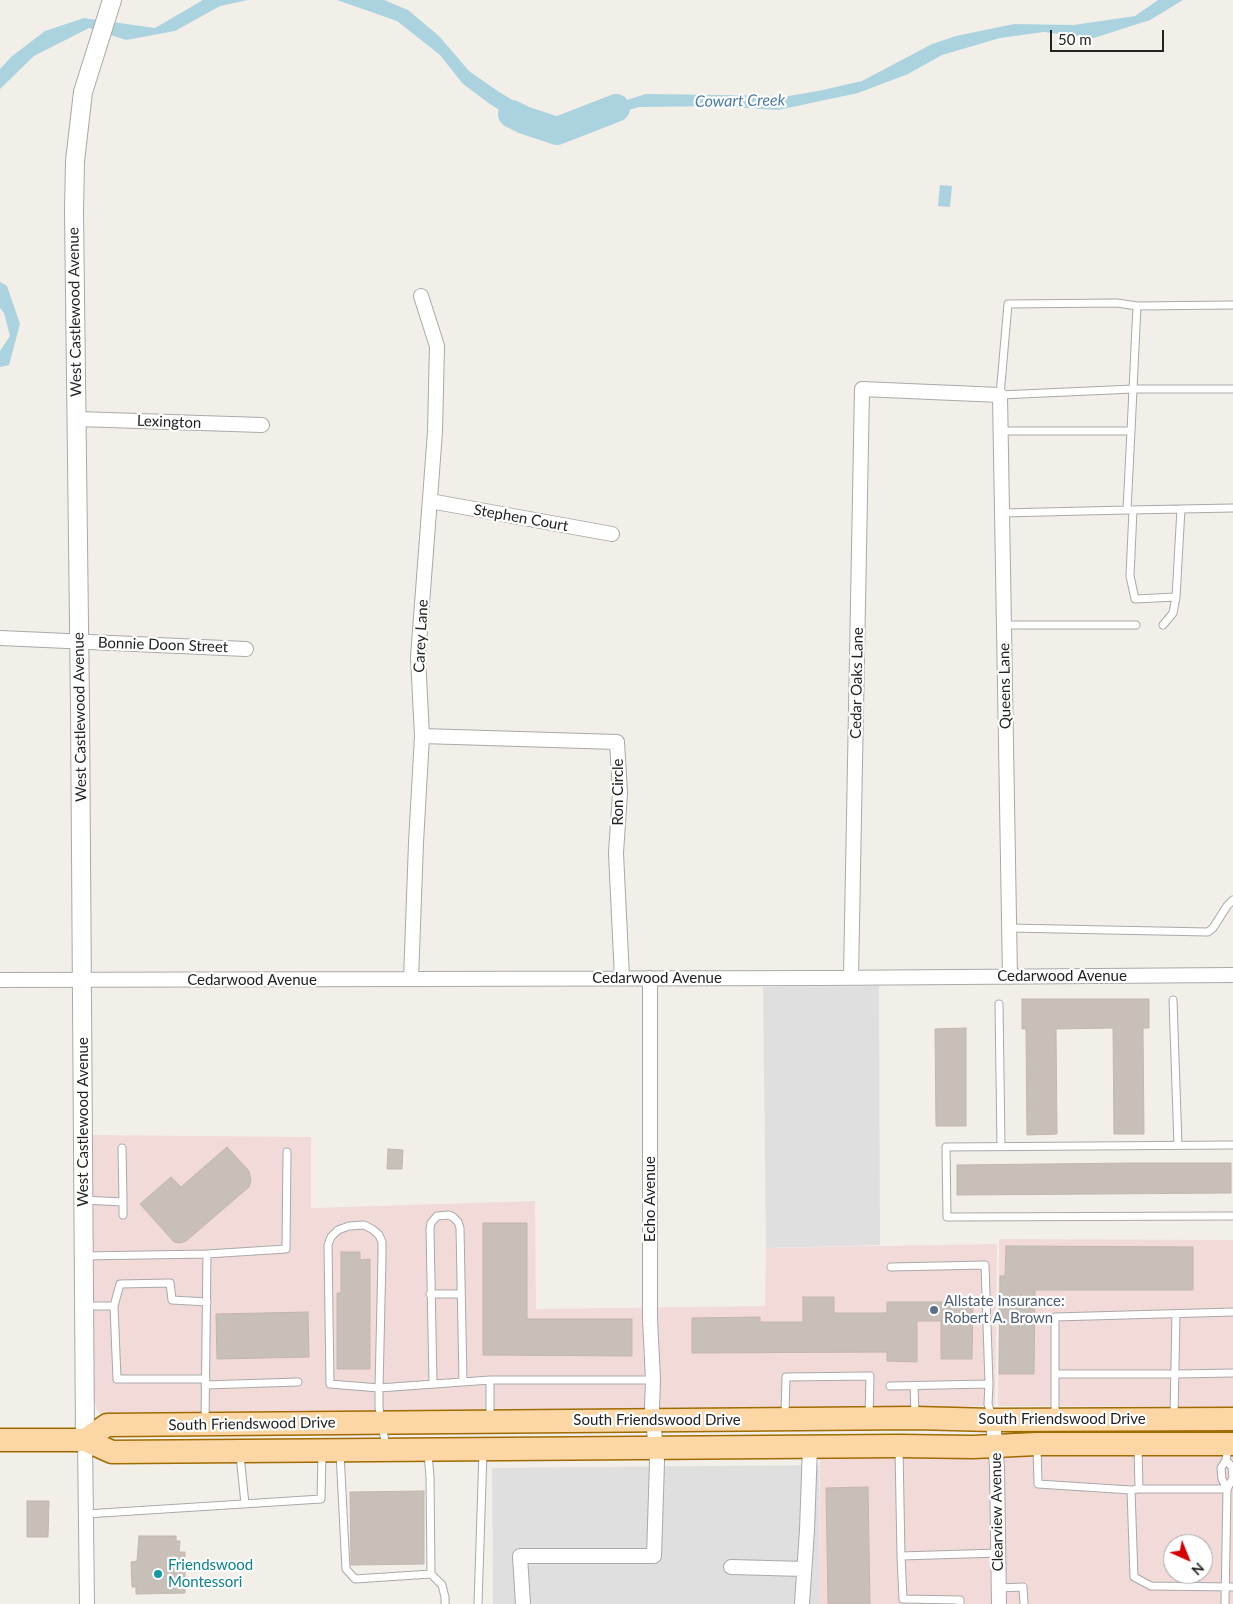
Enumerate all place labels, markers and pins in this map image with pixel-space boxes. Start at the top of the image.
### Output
place label: Allstate Insurance: Robert A. Brown [944,1292,1065,1327]
marker: Allstate Insurance: Robert A. Brown [928,1304,940,1316]
place label: Friendswood Montessori [168,1556,253,1591]
marker: Friendswood Montessori [152,1568,164,1580]

